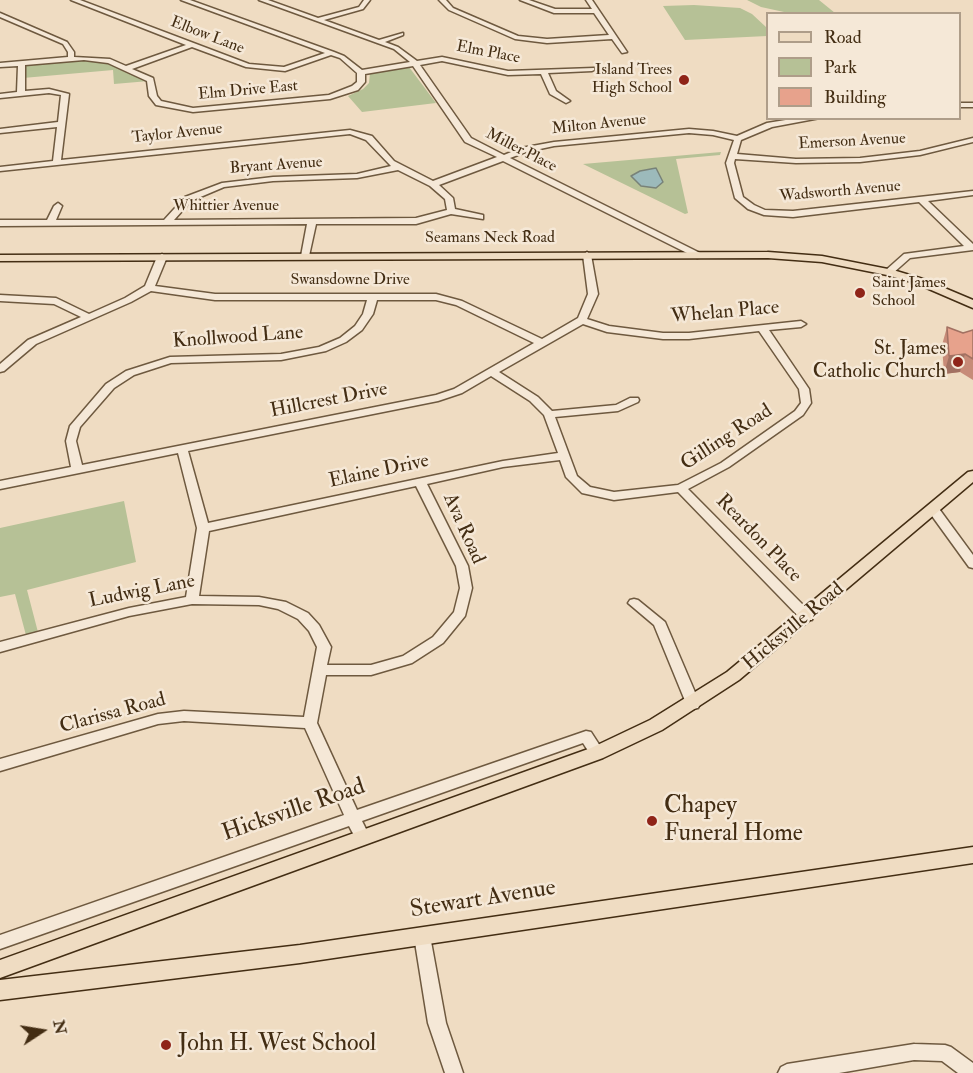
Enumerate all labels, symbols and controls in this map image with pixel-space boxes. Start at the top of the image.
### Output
legend [766,12,961,120]
street label: Elbow Lane [167,13,247,59]
text: Road [824,26,862,49]
street label: Elm Place [454,37,522,69]
text: Park [824,56,857,79]
place label: Island Trees High School [592,61,672,99]
marker: Island Trees High School [677,73,691,87]
street label: Elm Drive East [197,77,299,105]
text: Building [824,86,886,109]
street label: Milton Avenue [551,111,647,139]
street label: Taylor Avenue [131,120,223,148]
street label: Miller Place [482,125,560,177]
street label: Emerson Avenue [798,130,906,154]
street label: Bryant Avenue [229,153,323,179]
street label: Wadsworth Avenue [779,177,901,207]
street label: Whittier Avenue [173,197,279,217]
street label: Seamans Neck Road [425,229,555,249]
street label: Swansdowne Drive [290,271,410,291]
place label: Saint James School [872,274,946,312]
marker: Saint James School [853,286,867,300]
street label: Whelan Place [670,296,780,330]
street label: Knollwood Lane [172,321,304,355]
place label: St. James Catholic Church [813,338,946,385]
marker: St. James Catholic Church [951,355,965,369]
street label: Hillcrest Drive [268,378,390,424]
street label: Gilling Road [677,400,777,476]
street label: Elaine Drive [327,450,431,494]
street label: Ava Road [437,490,489,568]
street label: Reardon Place [710,490,806,588]
street label: Ludwig Lane [87,570,197,614]
street label: Hicksville Road [739,578,849,676]
street label: Clarissa Road [57,688,169,740]
street label: Hicksville Road [219,773,369,849]
place label: Chapey Funeral Home [664,793,803,849]
marker: Chapey Funeral Home [645,814,659,828]
street label: Stewart Avenue [408,874,558,926]
north arrow [12,1001,72,1061]
text: N [48,1018,71,1036]
place label: John H. West School [178,1031,376,1059]
marker: John H. West School [159,1038,173,1052]

